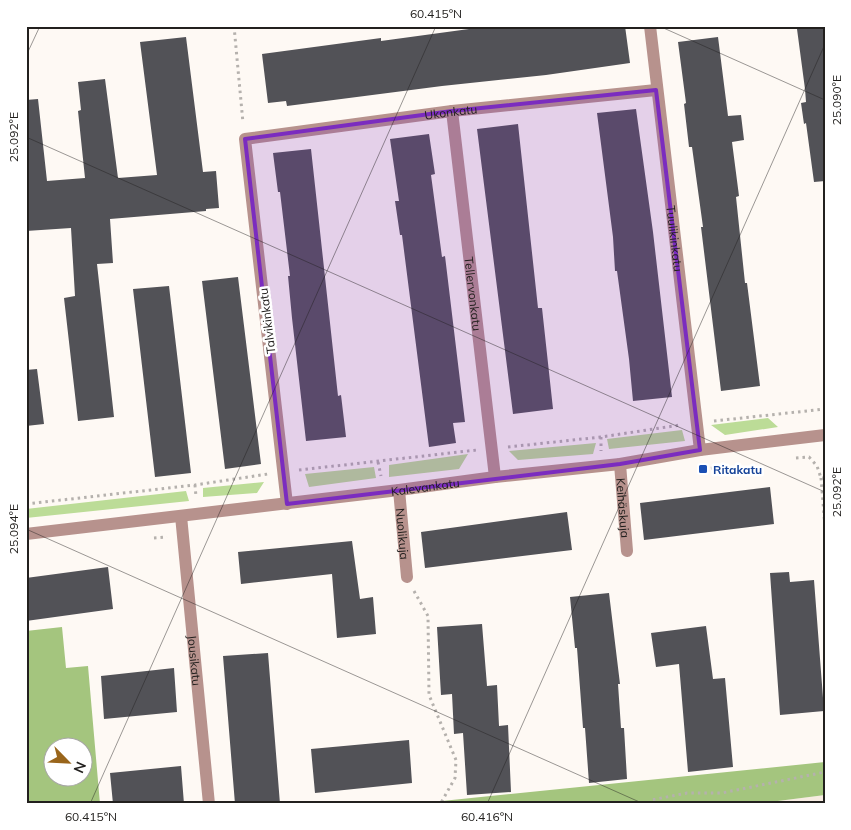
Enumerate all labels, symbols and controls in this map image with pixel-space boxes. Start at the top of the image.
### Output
text: 60.415°N [410,6,462,21]
text: 25.090°E [829,75,844,125]
street label: Ukonkatu [423,101,478,122]
text: 25.092°E [6,112,21,162]
street label: Tuulikinkatu [664,205,686,272]
street label: Tellervonkatu [462,256,485,332]
street label: Talvikinkatu [256,287,278,355]
place label: Ritakatu [713,462,762,477]
marker: Ritakatu [697,463,709,475]
text: 25.092°E [829,467,844,517]
street label: Kalevankatu [390,474,460,498]
street label: Keihäskuja [614,477,633,538]
text: 25.094°E [6,504,21,554]
street label: Nuolikuja [393,507,413,560]
street label: Jousikatu [185,634,205,686]
north arrow [42,738,92,788]
text: N [70,759,90,776]
text: 60.415°N [65,809,117,824]
text: 60.416°N [461,809,513,824]

